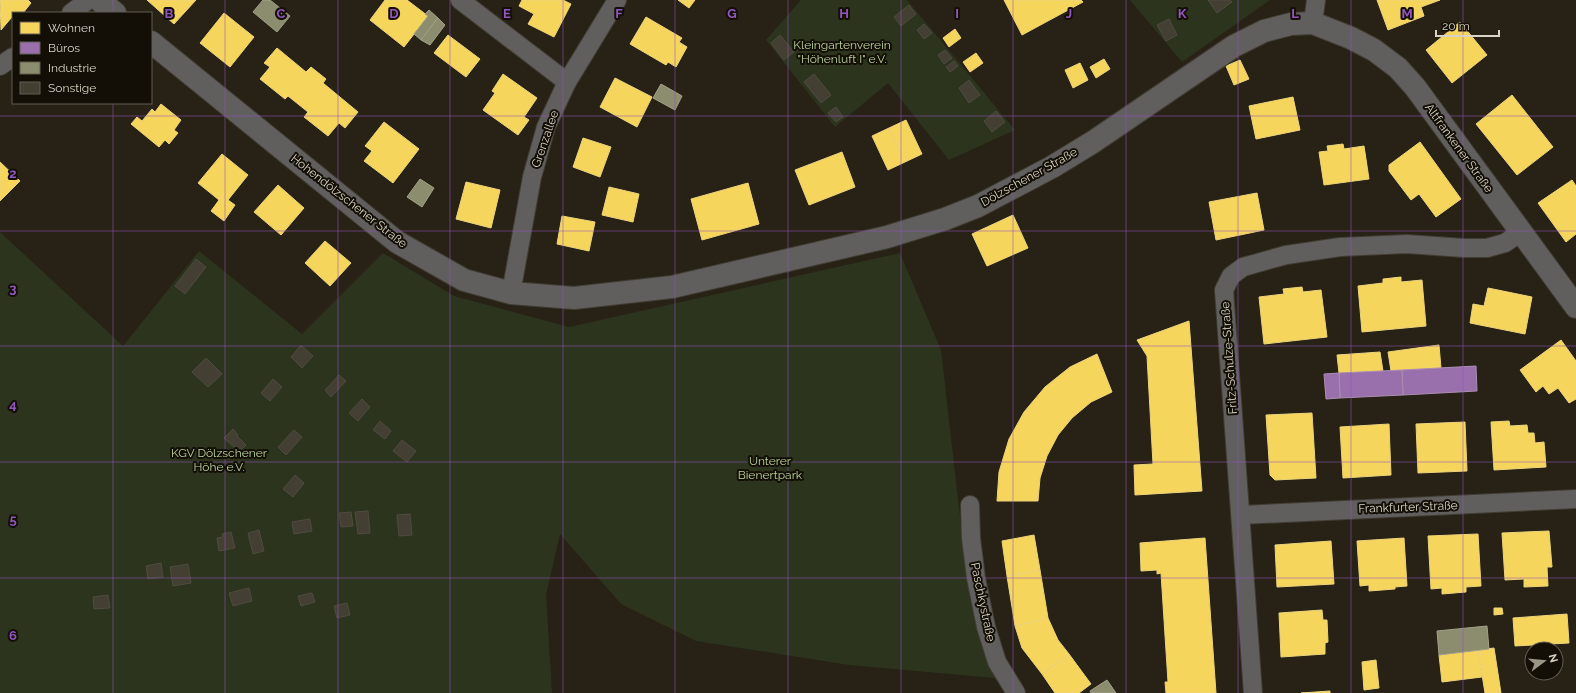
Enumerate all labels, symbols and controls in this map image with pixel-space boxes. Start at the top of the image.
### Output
text: B [165,6,174,21]
text: C [277,6,286,21]
text: D [389,6,399,21]
text: E [503,6,511,21]
text: F [615,6,623,21]
text: G [727,6,737,21]
text: H [839,6,849,21]
text: I [955,6,959,21]
text: J [1066,6,1072,21]
text: K [1178,6,1187,21]
text: L [1291,6,1299,21]
text: M [1401,6,1413,21]
legend [12,12,152,104]
scale bar [1436,12,1499,38]
text: 20 m [1442,19,1470,33]
text: Wohnen [48,21,95,35]
park label: Kleingartenverein "Höhenluft I" e.V. [793,38,891,66]
text: Büros [48,41,80,55]
text: Industrie [48,61,96,75]
text: Sonstige [48,81,96,95]
street label: Altfrankener Straße [1422,101,1496,195]
street label: Grenzallee [529,108,561,170]
street label: Dölzschener Straße [978,145,1080,209]
street label: Hohendölzschener Straße [288,151,410,251]
text: 2 [9,166,17,181]
text: 3 [9,281,17,296]
street label: Fritz-Schulze-Straße [1218,301,1240,415]
text: 4 [9,397,17,412]
park label: KGV Dölzschener Höhe e.V. [171,446,268,474]
park label: Unterer Bienertpark [738,454,803,482]
street label: Frankfurter Straße [1358,498,1458,516]
text: 5 [9,512,17,527]
street label: Paschkystraße [968,561,998,643]
text: 6 [9,628,17,643]
north arrow [1524,641,1564,681]
text: N [1546,653,1561,664]

